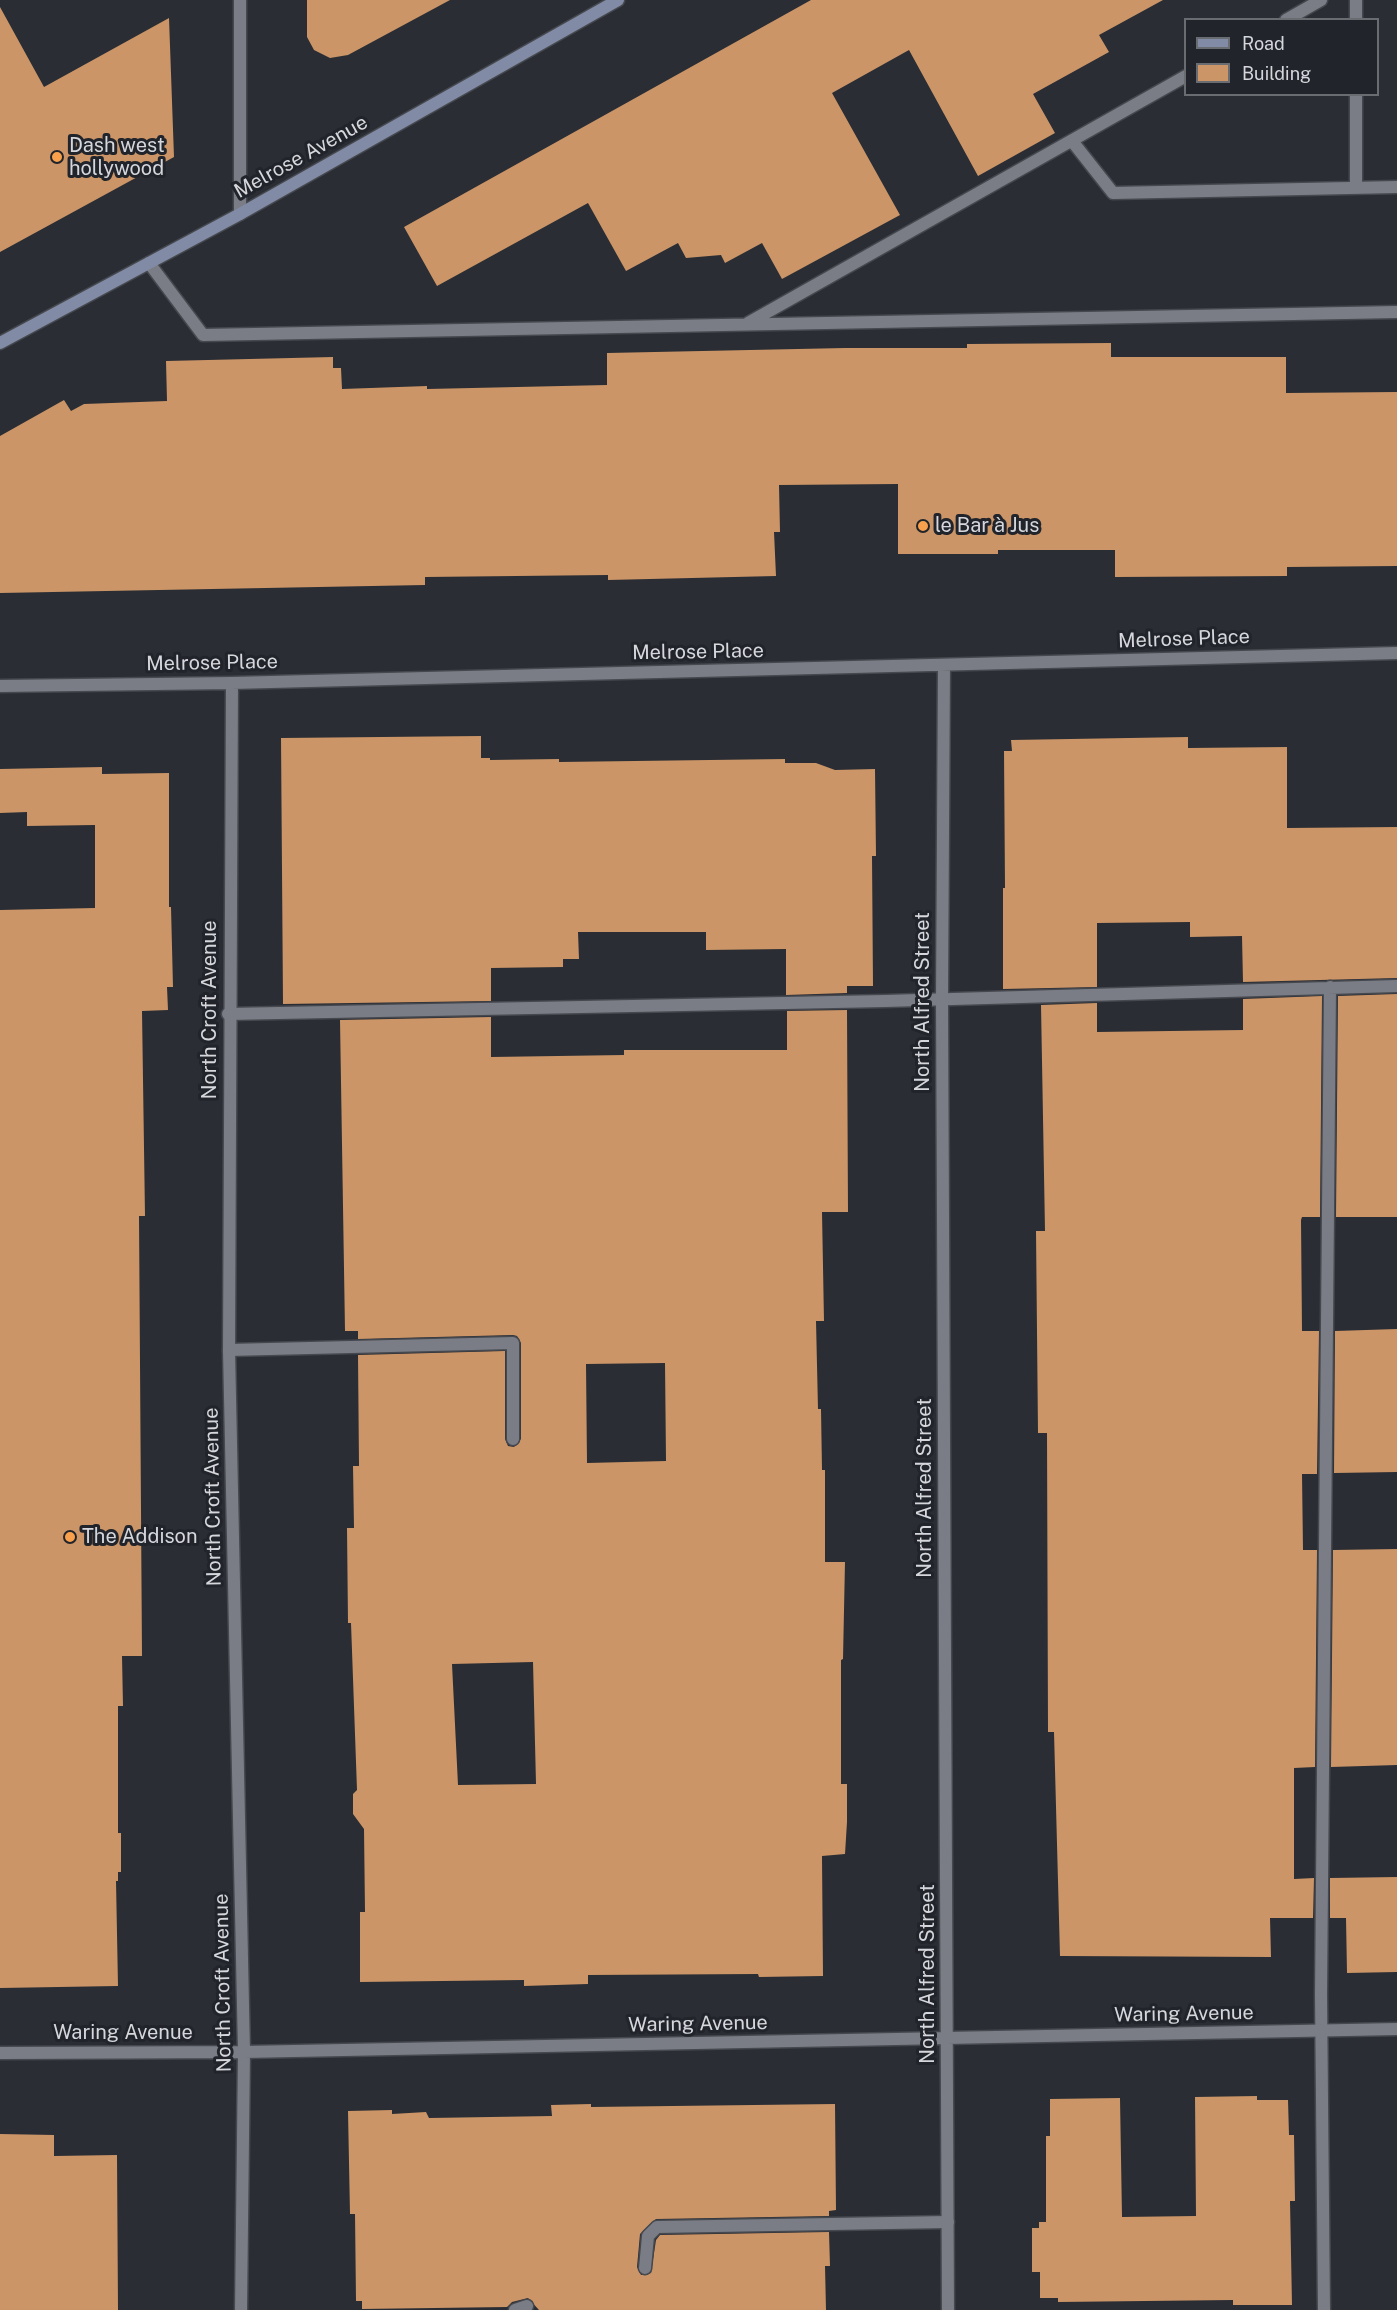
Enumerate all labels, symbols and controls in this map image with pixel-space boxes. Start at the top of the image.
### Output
legend [1184,18,1379,96]
text: Road [1242,33,1285,54]
text: Building [1242,63,1311,84]
street label: Melrose Avenue [230,110,372,204]
place label: Dash west hollywood [69,134,165,181]
marker: Dash west hollywood [50,150,64,164]
place label: le Bar à Jus [935,514,1039,538]
marker: le Bar à Jus [916,519,930,533]
street label: Melrose Place [1118,625,1250,653]
street label: Melrose Place [632,639,764,665]
street label: Melrose Place [146,650,278,676]
street label: North Alfred Street [911,912,935,1092]
street label: North Croft Avenue [198,921,222,1099]
street label: North Alfred Street [913,1398,937,1578]
street label: North Croft Avenue [199,1407,227,1587]
place label: The Addison [82,1525,197,1549]
marker: The Addison [63,1530,77,1544]
street label: North Alfred Street [916,1884,940,2064]
street label: North Croft Avenue [209,1893,237,2073]
street label: Waring Avenue [1114,2001,1254,2027]
street label: Waring Avenue [628,2011,768,2037]
street label: Waring Avenue [53,2021,193,2045]

